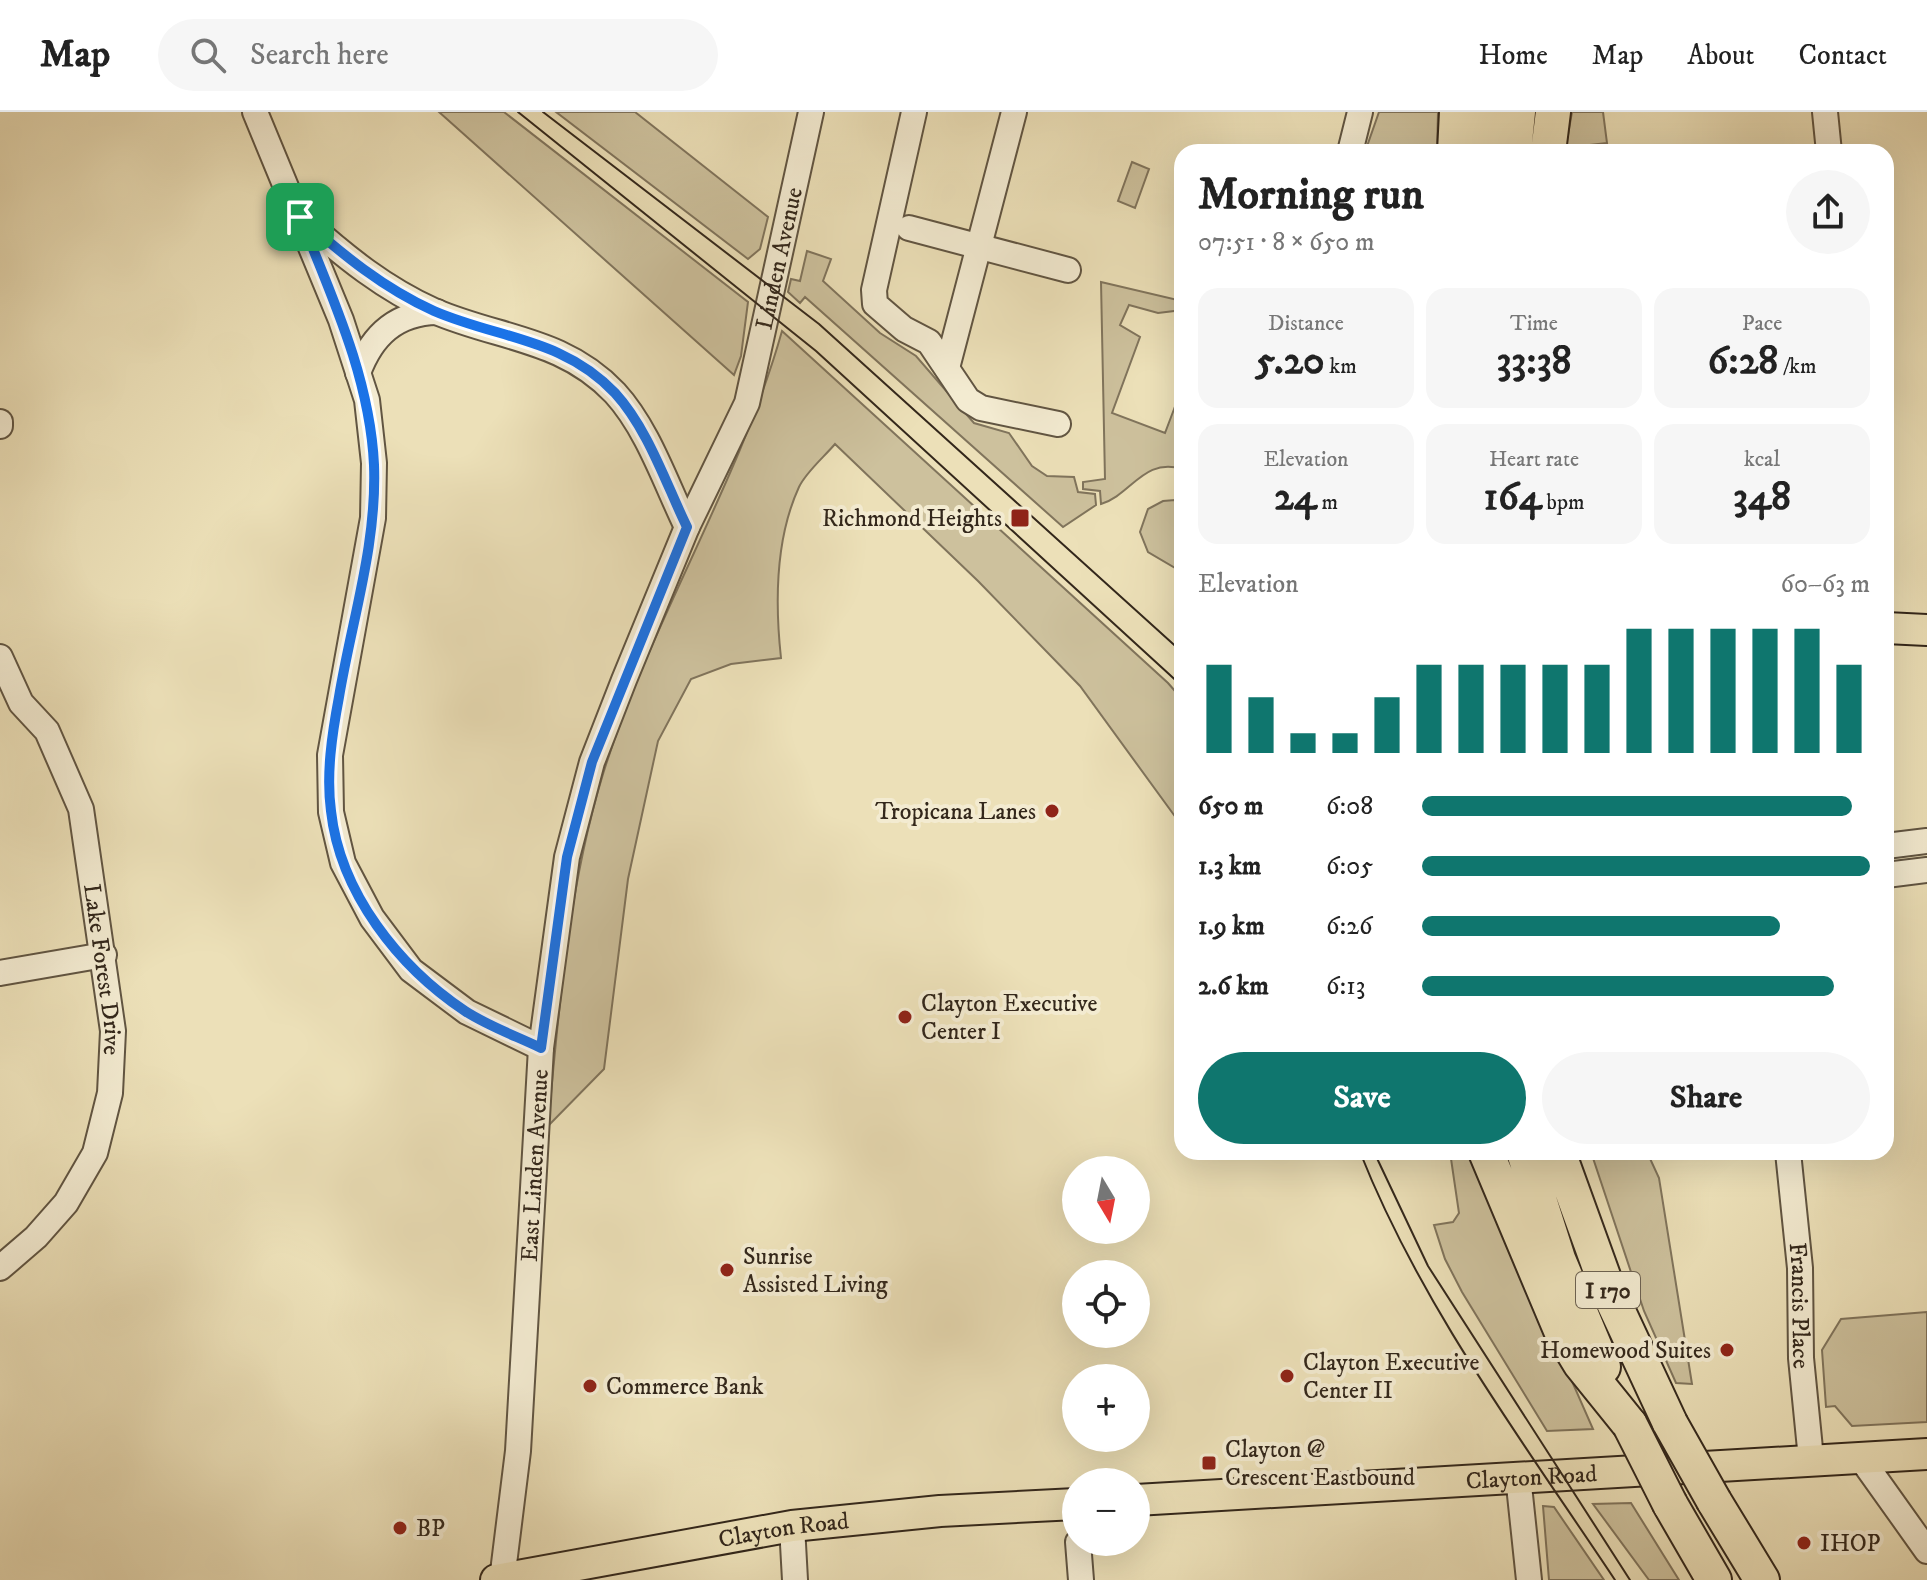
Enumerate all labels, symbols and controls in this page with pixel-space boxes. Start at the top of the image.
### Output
search box [158,19,718,91]
text: Map [40,31,110,79]
icon: search [186,33,230,77]
text: Search here [250,37,389,74]
text: Home [1479,38,1548,73]
text: Map [1592,38,1643,73]
text: About [1687,38,1754,73]
text: Contact [1798,38,1887,73]
text: Morning run [1198,168,1424,223]
button: share [1786,170,1870,254]
pin [266,183,334,251]
street label: Linden Avenue [750,185,810,332]
icon: arrive [278,195,322,239]
text: 07:51 · 8 × 650 m [1198,226,1374,259]
text: Distance [1268,310,1344,337]
text: Time [1510,310,1558,337]
text: Pace [1742,310,1782,337]
text: 5.20 [1255,337,1325,387]
text: 33:38 [1496,337,1572,387]
text: 6:28 [1707,337,1778,387]
text: km [1325,353,1357,380]
text: /km [1778,353,1817,380]
text: Elevation [1263,446,1349,473]
text: Heart rate [1489,446,1579,473]
text: kcal [1744,446,1780,473]
text: 24 [1274,473,1317,523]
text: 164 [1484,473,1542,523]
text: 348 [1733,473,1791,523]
text: m [1317,489,1338,516]
text: bpm [1542,489,1584,516]
place label: Richmond Heights [822,504,1002,534]
marker: Richmond Heights [1009,507,1031,529]
text: Elevation [1198,568,1299,601]
text: 60–63 m [1780,568,1870,601]
text: 650 m [1198,790,1264,823]
text: 6:08 [1326,790,1373,823]
place label: Tropicana Lanes [875,797,1036,827]
marker: Tropicana Lanes [1043,802,1061,820]
text: 1.3 km [1198,850,1261,883]
text: 6:05 [1326,850,1373,883]
street label: Lake Forest Drive [76,882,127,1056]
text: 1.9 km [1198,910,1265,943]
text: 6:26 [1326,910,1373,943]
text: 2.6 km [1198,970,1269,1003]
text: 6:13 [1326,970,1366,1003]
place label: Clayton Executive Center I [921,989,1098,1047]
marker: Clayton Executive Center I [896,1008,914,1026]
button: Save [1198,1052,1526,1144]
button: Share [1542,1052,1870,1144]
street label: East Linden Avenue [515,1068,556,1263]
north arrow [1062,1156,1150,1244]
map controls [1062,1156,1150,1556]
street label: Francis Place [1781,1241,1816,1370]
place label: Sunrise Assisted Living [743,1242,888,1300]
button: locate [1062,1260,1150,1348]
marker: Sunrise Assisted Living [718,1261,736,1279]
road number: I 170 [1576,1272,1640,1308]
place label: Homewood Suites [1540,1336,1711,1366]
marker: Homewood Suites [1718,1341,1736,1359]
place label: Clayton Executive Center II [1303,1348,1480,1406]
button: + [1062,1364,1150,1452]
marker: Clayton Executive Center II [1278,1367,1296,1385]
place label: Commerce Bank [606,1372,764,1402]
marker: Commerce Bank [581,1377,599,1395]
place label: Clayton @ Crescent Eastbound [1225,1435,1415,1493]
marker: Clayton @ Crescent Eastbound [1200,1454,1218,1472]
street label: Clayton Road [1465,1459,1598,1497]
button: − [1062,1468,1150,1556]
street label: Clayton Road [716,1506,850,1555]
place label: BP [416,1514,445,1544]
marker: BP [391,1519,409,1537]
place label: IHOP [1820,1529,1881,1559]
marker: IHOP [1795,1534,1813,1552]

